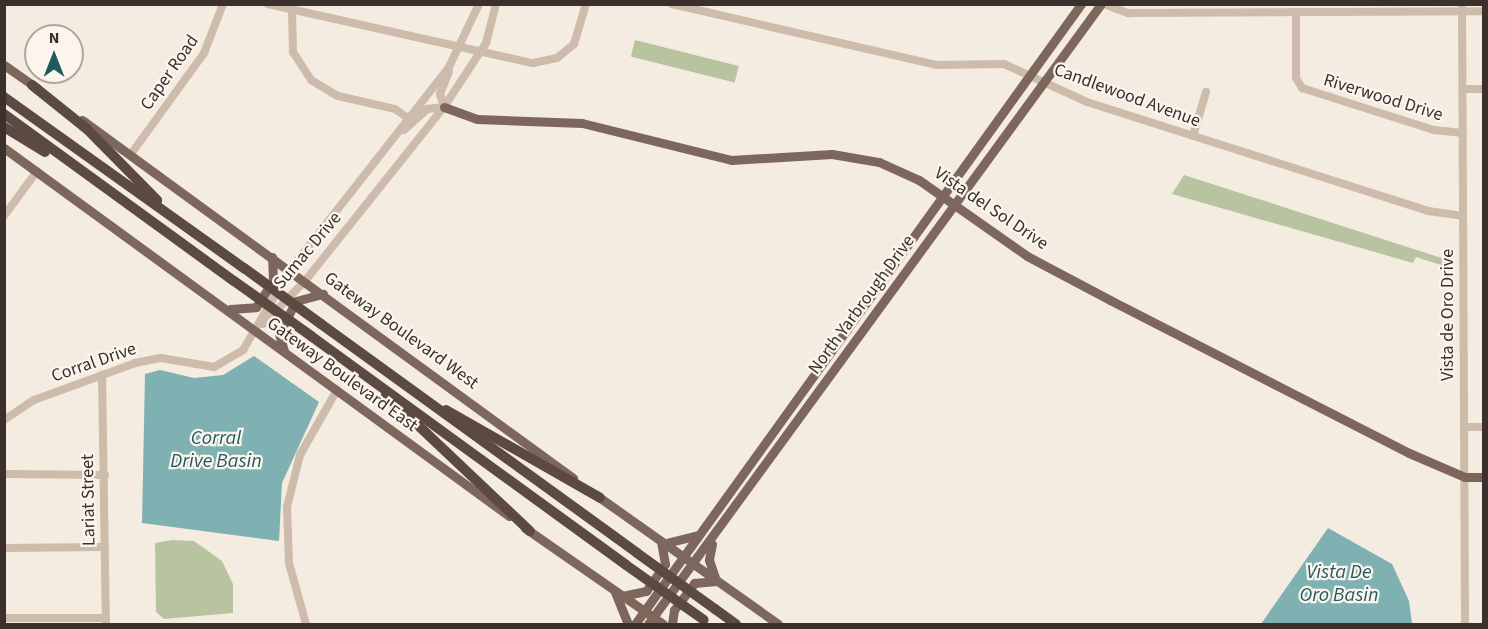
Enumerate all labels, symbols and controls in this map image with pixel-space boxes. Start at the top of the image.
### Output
north arrow [24,24,84,84]
text: N [49,27,59,49]
street label: Caper Road [136,31,204,115]
street label: Candlewood Avenue [1051,59,1203,133]
street label: Riverwood Drive [1321,70,1445,126]
street label: Vista del Sol Drive [930,163,1052,255]
street label: Sumac Drive [269,208,347,294]
street label: North Yarbrough Drive [804,231,920,379]
street label: Vista de Oro Drive [1437,249,1459,381]
street label: Gateway Boulevard West [320,268,482,394]
street label: Gateway Boulevard East [262,313,422,437]
street label: Corral Drive [49,338,139,388]
water label: Corral Drive Basin [170,426,262,473]
street label: Lariat Street [77,454,101,546]
water label: Vista De Oro Basin [1300,560,1378,607]

